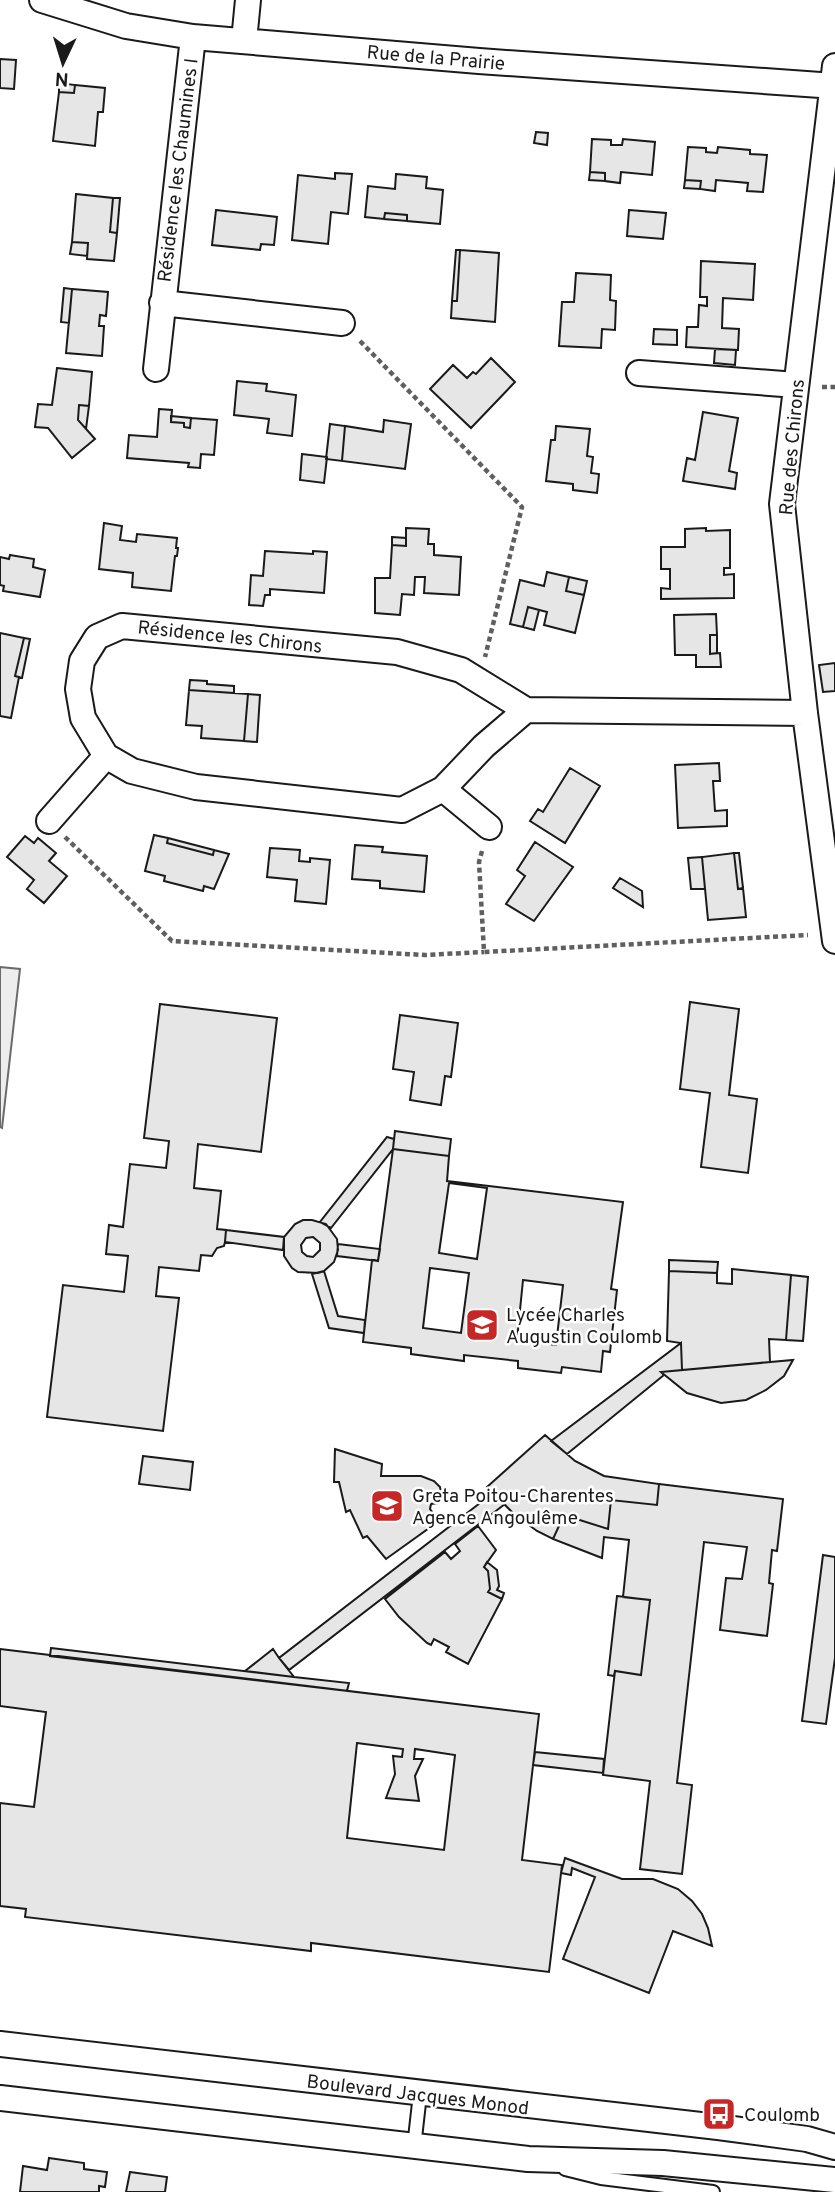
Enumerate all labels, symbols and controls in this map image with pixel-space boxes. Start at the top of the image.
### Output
north arrow [28,28,98,98]
street label: Rue de la Prairie [366,41,506,77]
street label: Résidence les Chaumines I [153,57,205,284]
text: N [54,66,70,90]
street label: Rue des Chirons [775,378,811,516]
street label: Résidence les Chirons [136,616,323,660]
place label: Lycée Charles Augustin Coulomb [506,1304,662,1350]
school or university icon: Lycée Charles Augustin Coulomb [463,1306,501,1344]
place label: Greta Poitou-Charentes Agence Angoulême [412,1485,614,1531]
school or university icon: Greta Poitou-Charentes Agence Angoulême [368,1487,406,1525]
street label: Boulevard Jacques Monod [305,2070,530,2122]
bus stop icon: Coulomb [700,2095,738,2133]
place label: Coulomb [744,2104,820,2128]

